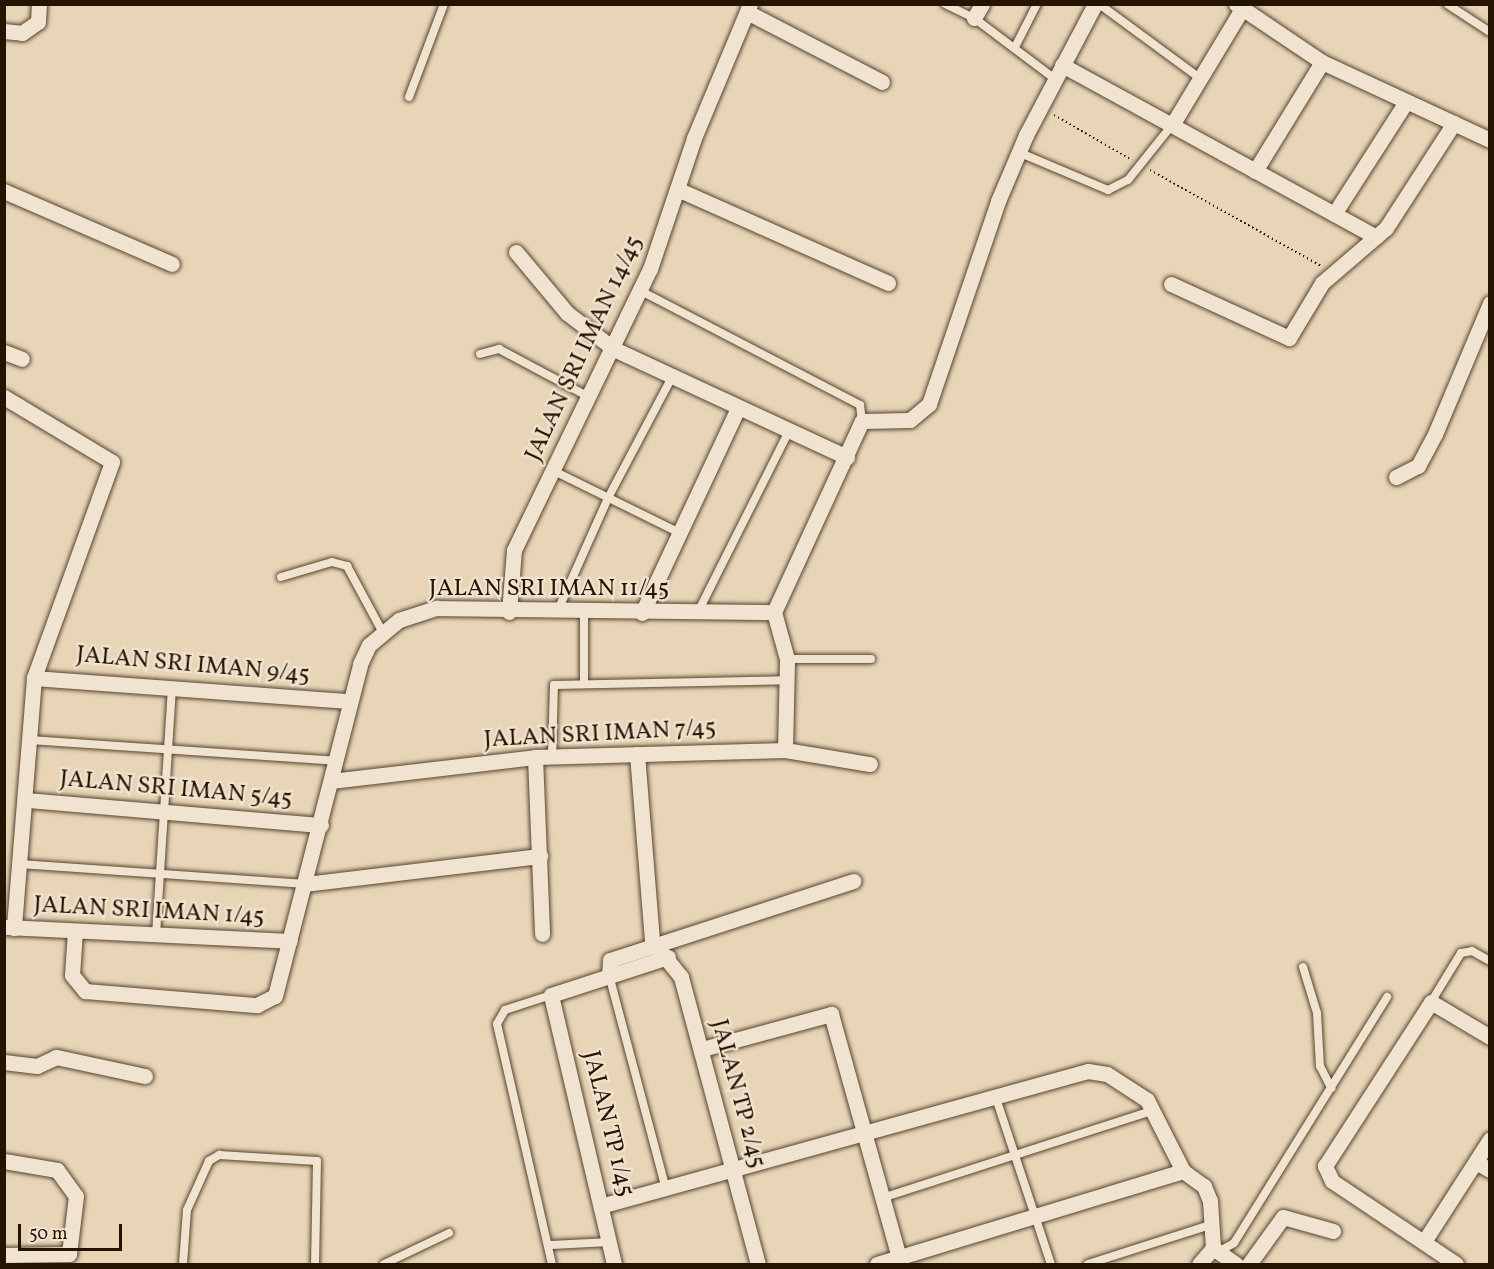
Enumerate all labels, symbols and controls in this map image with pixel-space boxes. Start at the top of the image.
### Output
street label: JALAN SRI IMAN 14/45 [520,232,650,466]
street label: JALAN SRI IMAN 11/45 [429,576,669,604]
street label: JALAN SRI IMAN 9/45 [75,641,311,691]
street label: JALAN SRI IMAN 7/45 [483,715,717,755]
street label: JALAN SRI IMAN 5/45 [59,765,293,815]
street label: JALAN SRI IMAN 1/45 [33,892,265,932]
street label: JALAN TP 2/45 [703,1016,771,1172]
street label: JALAN TP 1/45 [575,1048,639,1200]
scale bar [21,1212,124,1250]
text: 50 m [29,1222,68,1247]

